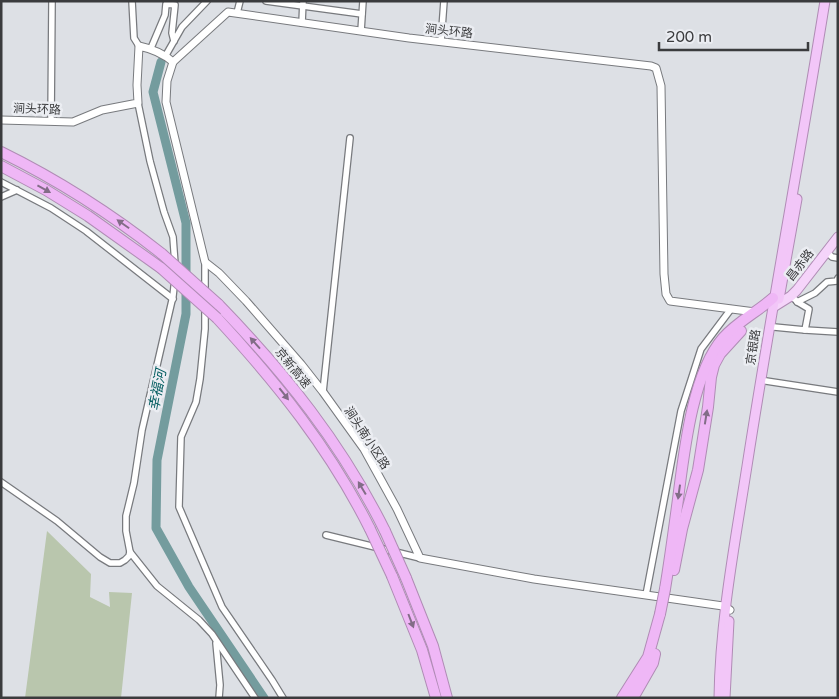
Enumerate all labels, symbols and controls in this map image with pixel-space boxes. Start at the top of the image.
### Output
scale bar [659,20,808,52]
street label: 涧头环路 [424,22,474,40]
text: 200 m [666,28,712,46]
street label: 涧头环路 [13,101,61,117]
one-way arrow [37,185,52,193]
one-way arrow [116,219,130,229]
street label: 昌赤路 [783,247,817,283]
street label: 京银路 [743,328,763,366]
one-way arrow [250,336,261,349]
street label: 京新高速 [272,345,314,391]
water label: 幸福河 [145,365,170,412]
one-way arrow [278,387,289,400]
street label: 涧头南小区路 [342,404,392,472]
one-way arrow [703,409,711,425]
one-way arrow [357,481,366,494]
one-way arrow [674,484,682,500]
one-way arrow [408,614,415,629]

